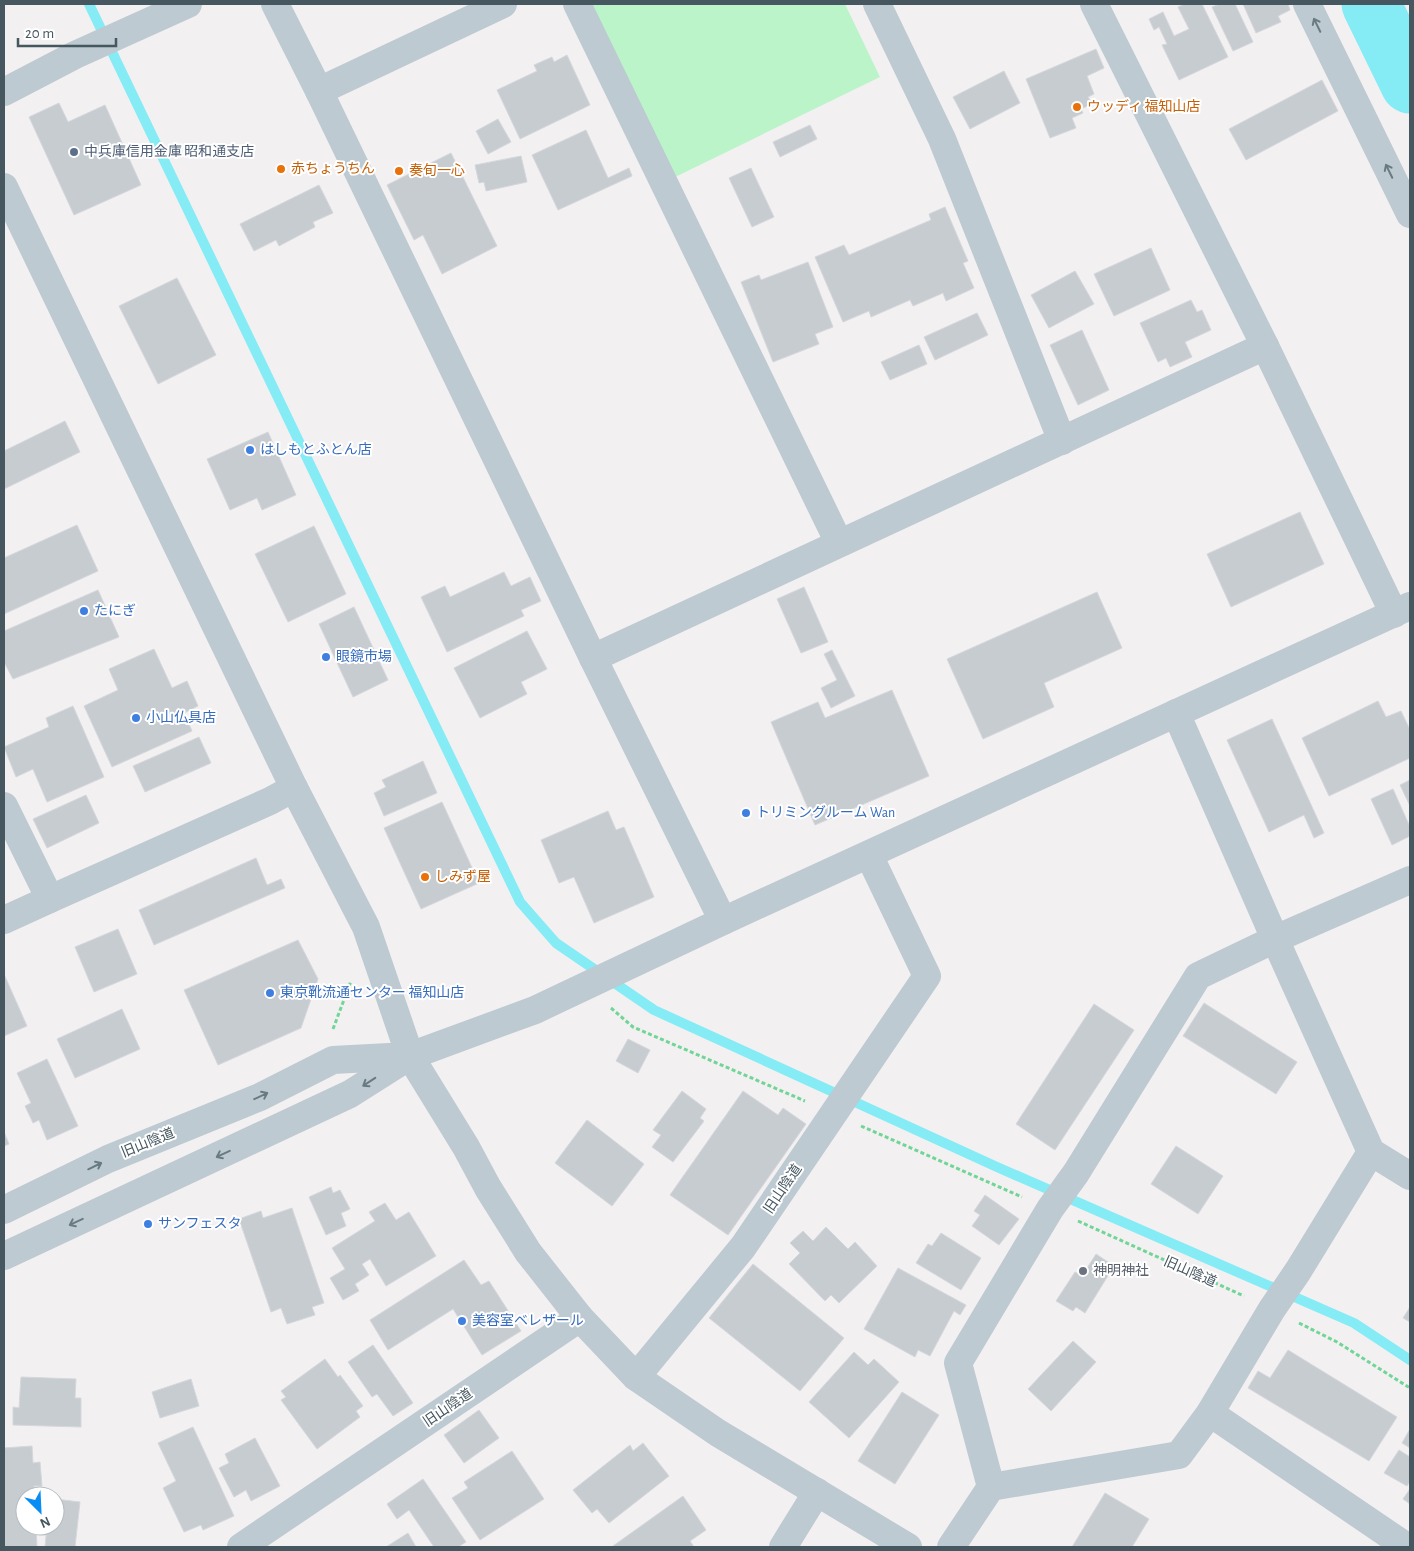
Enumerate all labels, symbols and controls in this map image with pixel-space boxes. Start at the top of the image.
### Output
scale bar [18,15,115,47]
one-way arrow [1312,17,1322,32]
text: 20 m [25,26,54,41]
place label: ウッディ 福知山店 [1087,99,1200,114]
marker: ウッディ 福知山店 [1071,101,1083,113]
place label: 中兵庫信用金庫 昭和通支店 [84,144,254,159]
marker: 中兵庫信用金庫 昭和通支店 [68,146,80,158]
place label: 赤ちょうちん [291,161,375,176]
place label: 奏旬一心 [409,162,465,178]
marker: 赤ちょうちん [275,163,287,175]
one-way arrow [1384,163,1394,178]
marker: 奏旬一心 [393,165,405,177]
place label: はしもとふとん店 [260,442,372,457]
marker: はしもとふとん店 [244,444,256,456]
place label: たにぎ [94,603,136,618]
marker: たにぎ [78,605,90,617]
place label: 眼鏡市場 [336,649,392,664]
marker: 眼鏡市場 [320,651,332,663]
place label: 小山仏具店 [146,710,216,725]
marker: 小山仏具店 [130,712,142,724]
place label: トリミングルーム Wan [756,805,895,820]
marker: トリミングルーム Wan [740,807,752,819]
place label: しみず屋 [435,869,491,884]
marker: しみず屋 [419,871,431,883]
place label: 東京靴流通センター 福知山店 [280,984,464,1000]
marker: 東京靴流通センター 福知山店 [264,987,276,999]
one-way arrow [362,1077,376,1087]
one-way arrow [253,1091,268,1101]
street label: 旧山陰道 [119,1125,177,1160]
one-way arrow [216,1149,231,1159]
one-way arrow [87,1160,102,1170]
street label: 旧山陰道 [761,1161,804,1216]
place label: サンフェスタ [158,1216,242,1231]
one-way arrow [69,1218,84,1228]
marker: サンフェスタ [142,1218,154,1230]
street label: 旧山陰道 [1162,1253,1219,1290]
place label: 神明神社 [1093,1263,1149,1278]
marker: 神明神社 [1077,1265,1089,1277]
place label: 美容室ベレザール [472,1313,584,1328]
marker: 美容室ベレザール [456,1315,468,1327]
street label: 旧山陰道 [420,1386,475,1429]
north arrow [15,1486,65,1536]
text: N [38,1514,52,1530]

